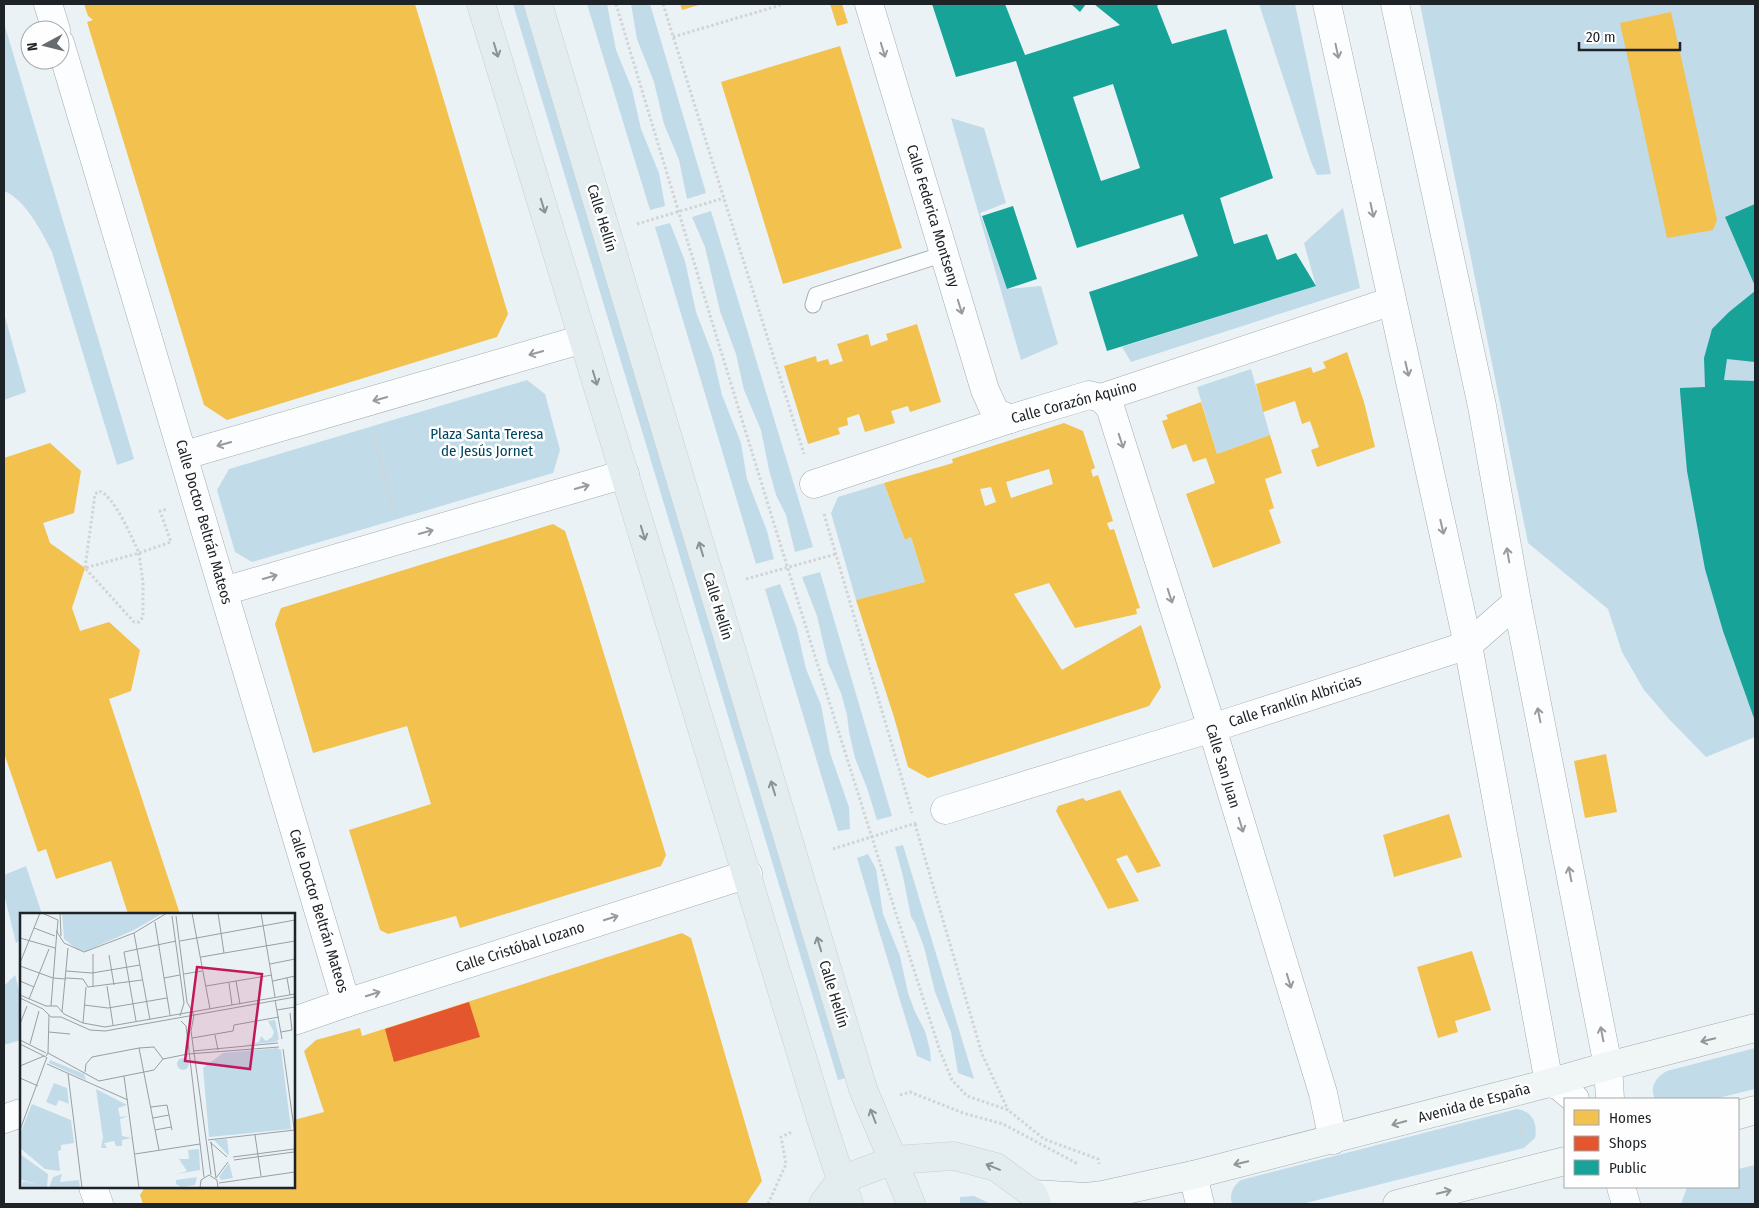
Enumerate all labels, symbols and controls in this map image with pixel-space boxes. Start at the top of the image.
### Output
north arrow [20,20,70,70]
scale bar [1579,20,1680,52]
text: 20 m [1586,28,1616,46]
text: N [24,41,42,52]
one-way arrow [491,42,501,58]
one-way arrow [878,42,888,58]
one-way arrow [1333,43,1343,59]
street label: Calle Federica Montseny [903,143,963,290]
street label: Calle Hellín [583,182,621,254]
one-way arrow [538,198,548,214]
one-way arrow [1368,202,1377,218]
one-way arrow [956,298,966,314]
one-way arrow [529,349,545,359]
one-way arrow [1403,360,1412,376]
one-way arrow [591,370,600,385]
street label: Calle Corazón Aquino [1009,377,1139,427]
one-way arrow [373,394,389,404]
park label: Plaza Santa Teresa de Jesús Jornet [430,425,544,460]
one-way arrow [1117,432,1126,448]
street label: Calle Doctor Beltrán Mateos [172,438,236,606]
one-way arrow [217,440,233,450]
one-way arrow [574,481,590,491]
one-way arrow [1438,519,1447,535]
one-way arrow [638,525,648,541]
one-way arrow [418,527,434,536]
one-way arrow [696,541,706,557]
one-way arrow [1503,548,1513,564]
street label: Calle Hellín [699,570,737,642]
one-way arrow [262,572,278,582]
one-way arrow [1166,587,1175,603]
street label: Calle Franklin Albricias [1226,671,1364,731]
one-way arrow [1533,707,1543,723]
street label: Calle San Juan [1202,722,1244,810]
one-way arrow [767,781,777,797]
one-way arrow [1237,817,1247,833]
street label: Calle Doctor Beltrán Mateos [286,827,352,995]
one-way arrow [1565,867,1575,883]
one-way arrow [603,912,619,922]
inset map [20,913,295,1188]
street label: Calle Cristóbal Lozano [453,918,587,976]
one-way arrow [814,936,824,952]
street label: Calle Hellín [815,958,853,1030]
one-way arrow [1284,972,1294,988]
one-way arrow [365,989,381,999]
one-way arrow [1597,1026,1606,1042]
one-way arrow [1700,1036,1716,1045]
street label: Avenida de España [1416,1079,1532,1127]
legend [1564,1098,1739,1188]
one-way arrow [868,1109,877,1124]
text: Homes [1609,1109,1651,1127]
one-way arrow [1391,1118,1407,1128]
text: Shops [1609,1134,1647,1152]
one-way arrow [1234,1158,1250,1168]
text: Public [1609,1159,1647,1177]
one-way arrow [986,1162,1001,1171]
one-way arrow [1435,1187,1451,1196]

